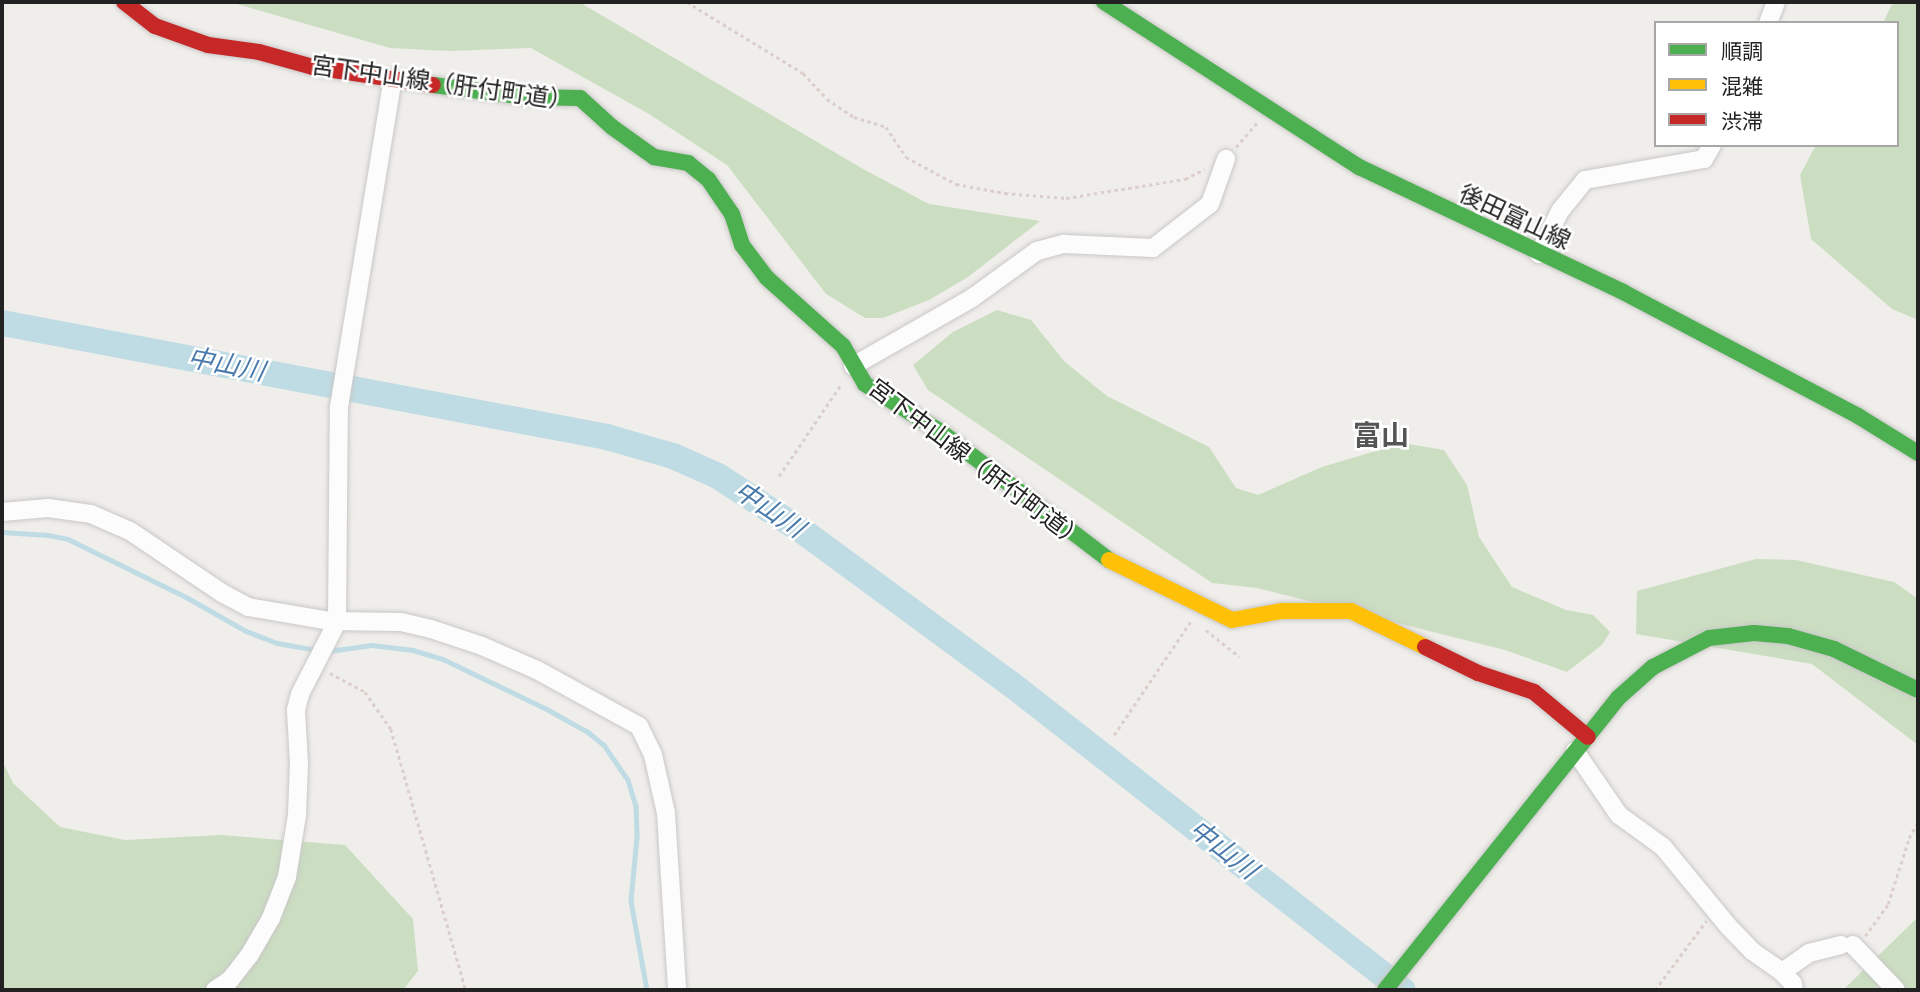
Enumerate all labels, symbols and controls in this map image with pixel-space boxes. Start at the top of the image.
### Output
legend [1654,21,1899,147]
text: 順調 [1721,39,1763,64]
street label: 宮下中山線（肝付町道） [309,50,575,116]
text: 混雑 [1721,74,1763,99]
text: 渋滞 [1721,109,1763,134]
street label: 後田富山線 [1455,179,1575,255]
water label: 中山川 [185,342,267,388]
street label: 宮下中山線（肝付町道） [863,373,1091,555]
district label: 富山 [1353,418,1409,452]
water label: 中山川 [728,475,810,545]
water label: 中山川 [1183,814,1263,886]

